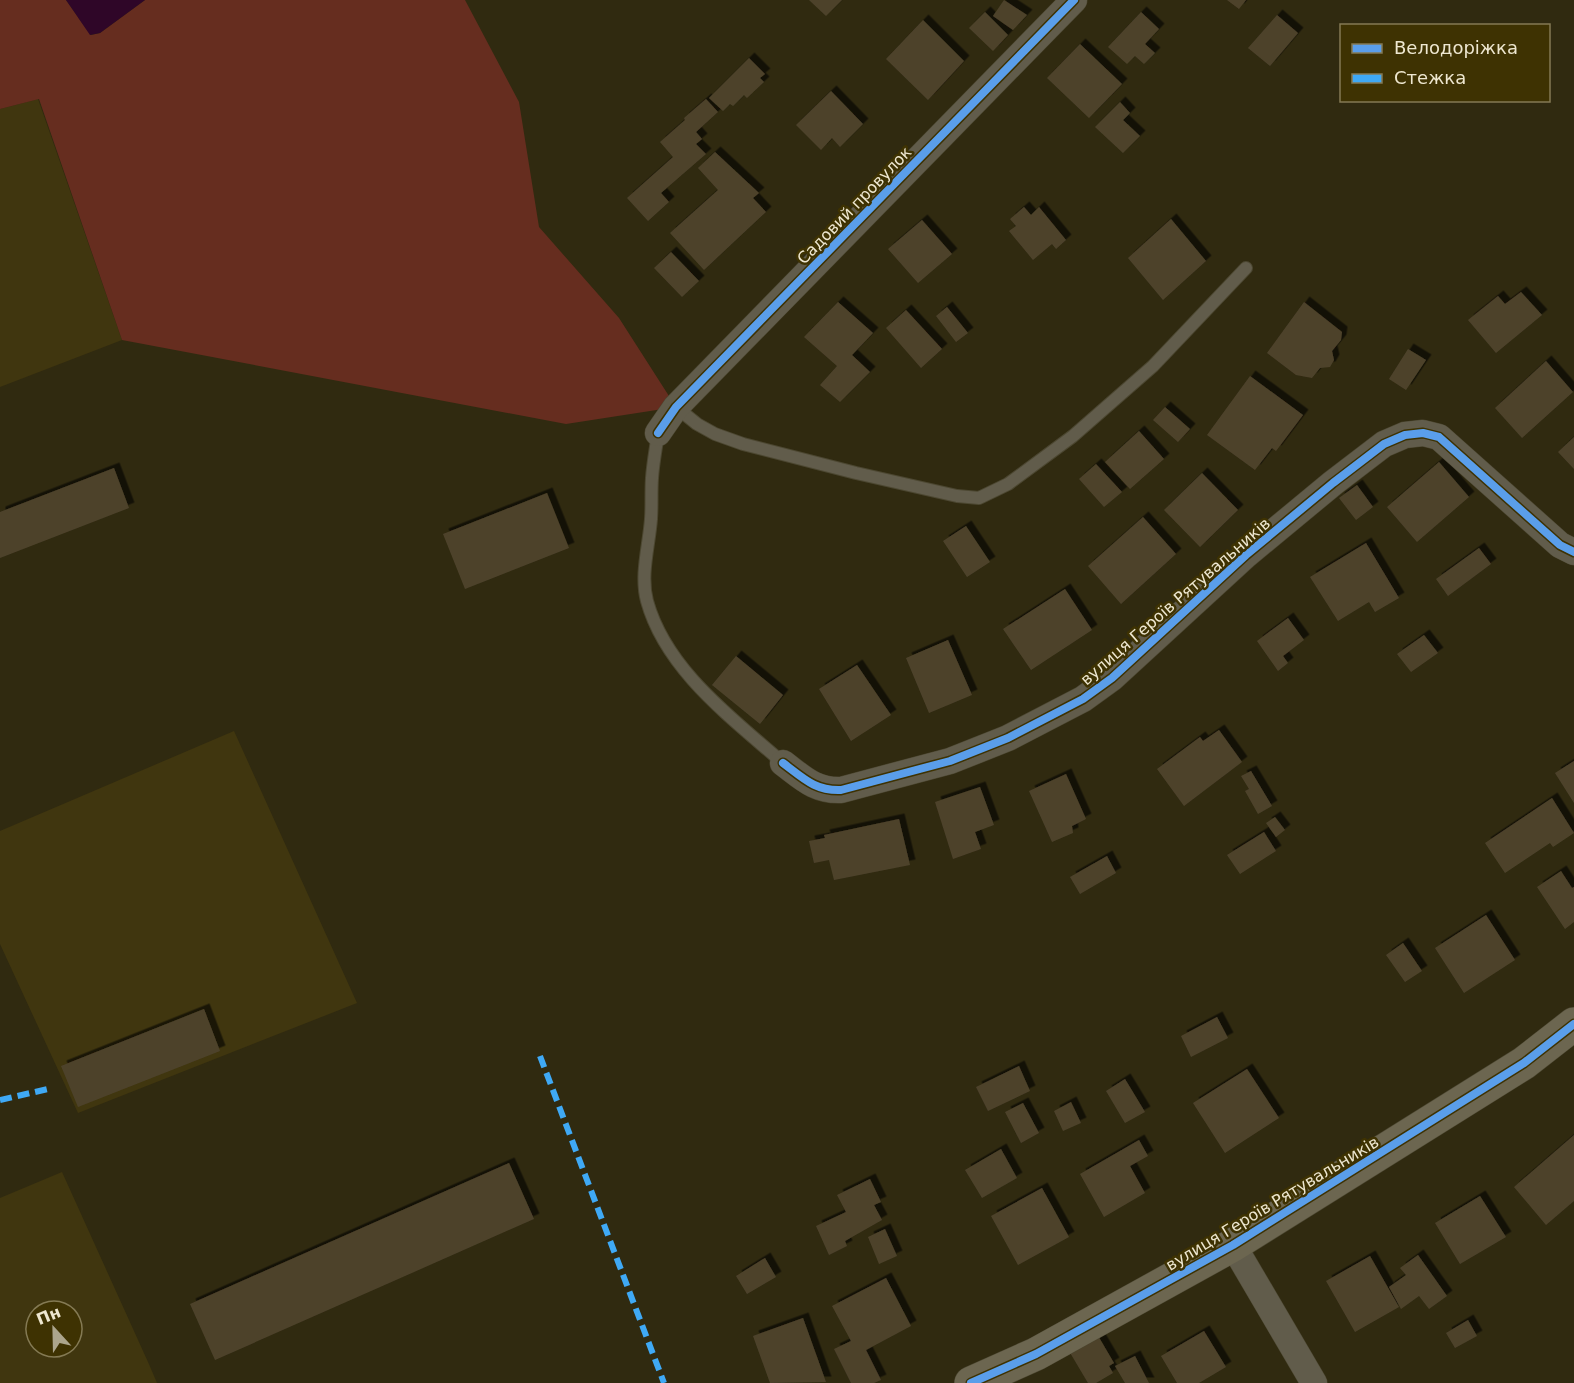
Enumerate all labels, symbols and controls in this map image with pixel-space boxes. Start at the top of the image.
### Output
legend [1340,24,1550,102]
text: Велодоріжка [1394,37,1518,58]
text: Стежка [1394,67,1466,88]
street label: Садовий провулок [793,142,916,268]
street label: вулиця Героїв Рятувальників [1077,514,1274,689]
street label: вулиця Героїв Рятувальників [1162,1132,1382,1275]
north arrow [24,1299,84,1359]
text: Пн [34,1302,63,1329]

